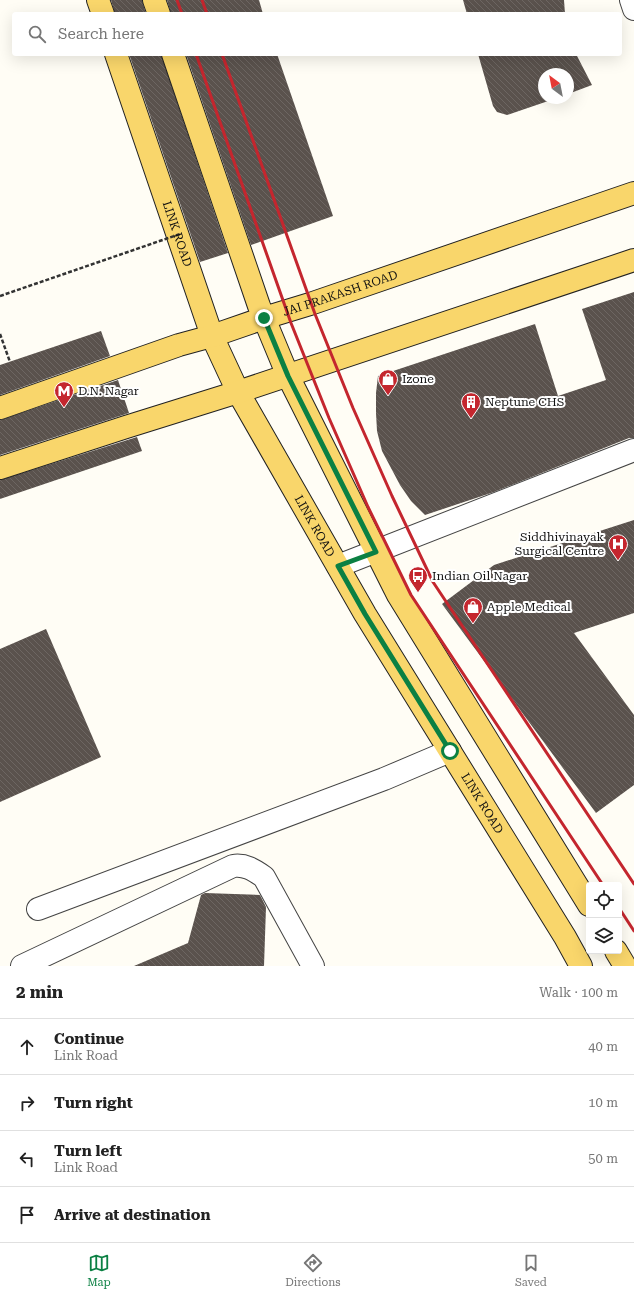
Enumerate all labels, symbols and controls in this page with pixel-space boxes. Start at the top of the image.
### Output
search box [12,12,622,56]
icon: search [26,23,48,45]
text: Search here [58,25,144,43]
north arrow [538,68,574,104]
street label: LINK ROAD [160,199,195,269]
street label: JAI PRAKASH ROAD [281,268,399,319]
route end [255,309,273,327]
shop icon: Izone [377,368,399,396]
place label: Izone [402,372,434,386]
metro station icon: D.N. Nagar [53,380,75,408]
place label: D.N. Nagar [78,384,139,398]
building icon: Neptune CHS [460,391,482,419]
place label: Neptune CHS [485,395,564,409]
street label: LINK ROAD [292,493,338,559]
place label: Siddhivinayak Surgical Centre [515,530,604,558]
hospital icon: Siddhivinayak Surgical Centre [607,533,629,561]
bus stop icon: Indian Oil Nagar [407,565,429,593]
place label: Indian Oil Nagar [432,569,527,583]
shop icon: Apple Medical [462,596,484,624]
place label: Apple Medical [487,600,571,614]
route start [441,742,459,760]
street label: LINK ROAD [458,770,506,836]
map controls [586,882,622,954]
button: locate [586,882,622,918]
button: layers [586,918,622,954]
text: 2 min [16,982,63,1002]
text: Walk · 100 m [539,985,618,1000]
text: Continue [54,1030,124,1048]
icon: ahead [16,1036,38,1058]
text: 40 m [588,1039,618,1054]
text: Link Road [54,1048,118,1063]
icon: right [16,1092,38,1114]
text: Turn right [54,1094,133,1112]
text: 10 m [588,1095,618,1110]
text: Turn left [54,1142,122,1160]
icon: left [16,1148,38,1170]
text: 50 m [588,1151,618,1166]
text: Link Road [54,1160,118,1175]
icon: arrive [16,1204,38,1226]
text: Arrive at destination [54,1206,210,1224]
tab: Map [87,1252,111,1289]
tab: Directions [285,1252,341,1289]
tab: Saved [515,1252,547,1289]

